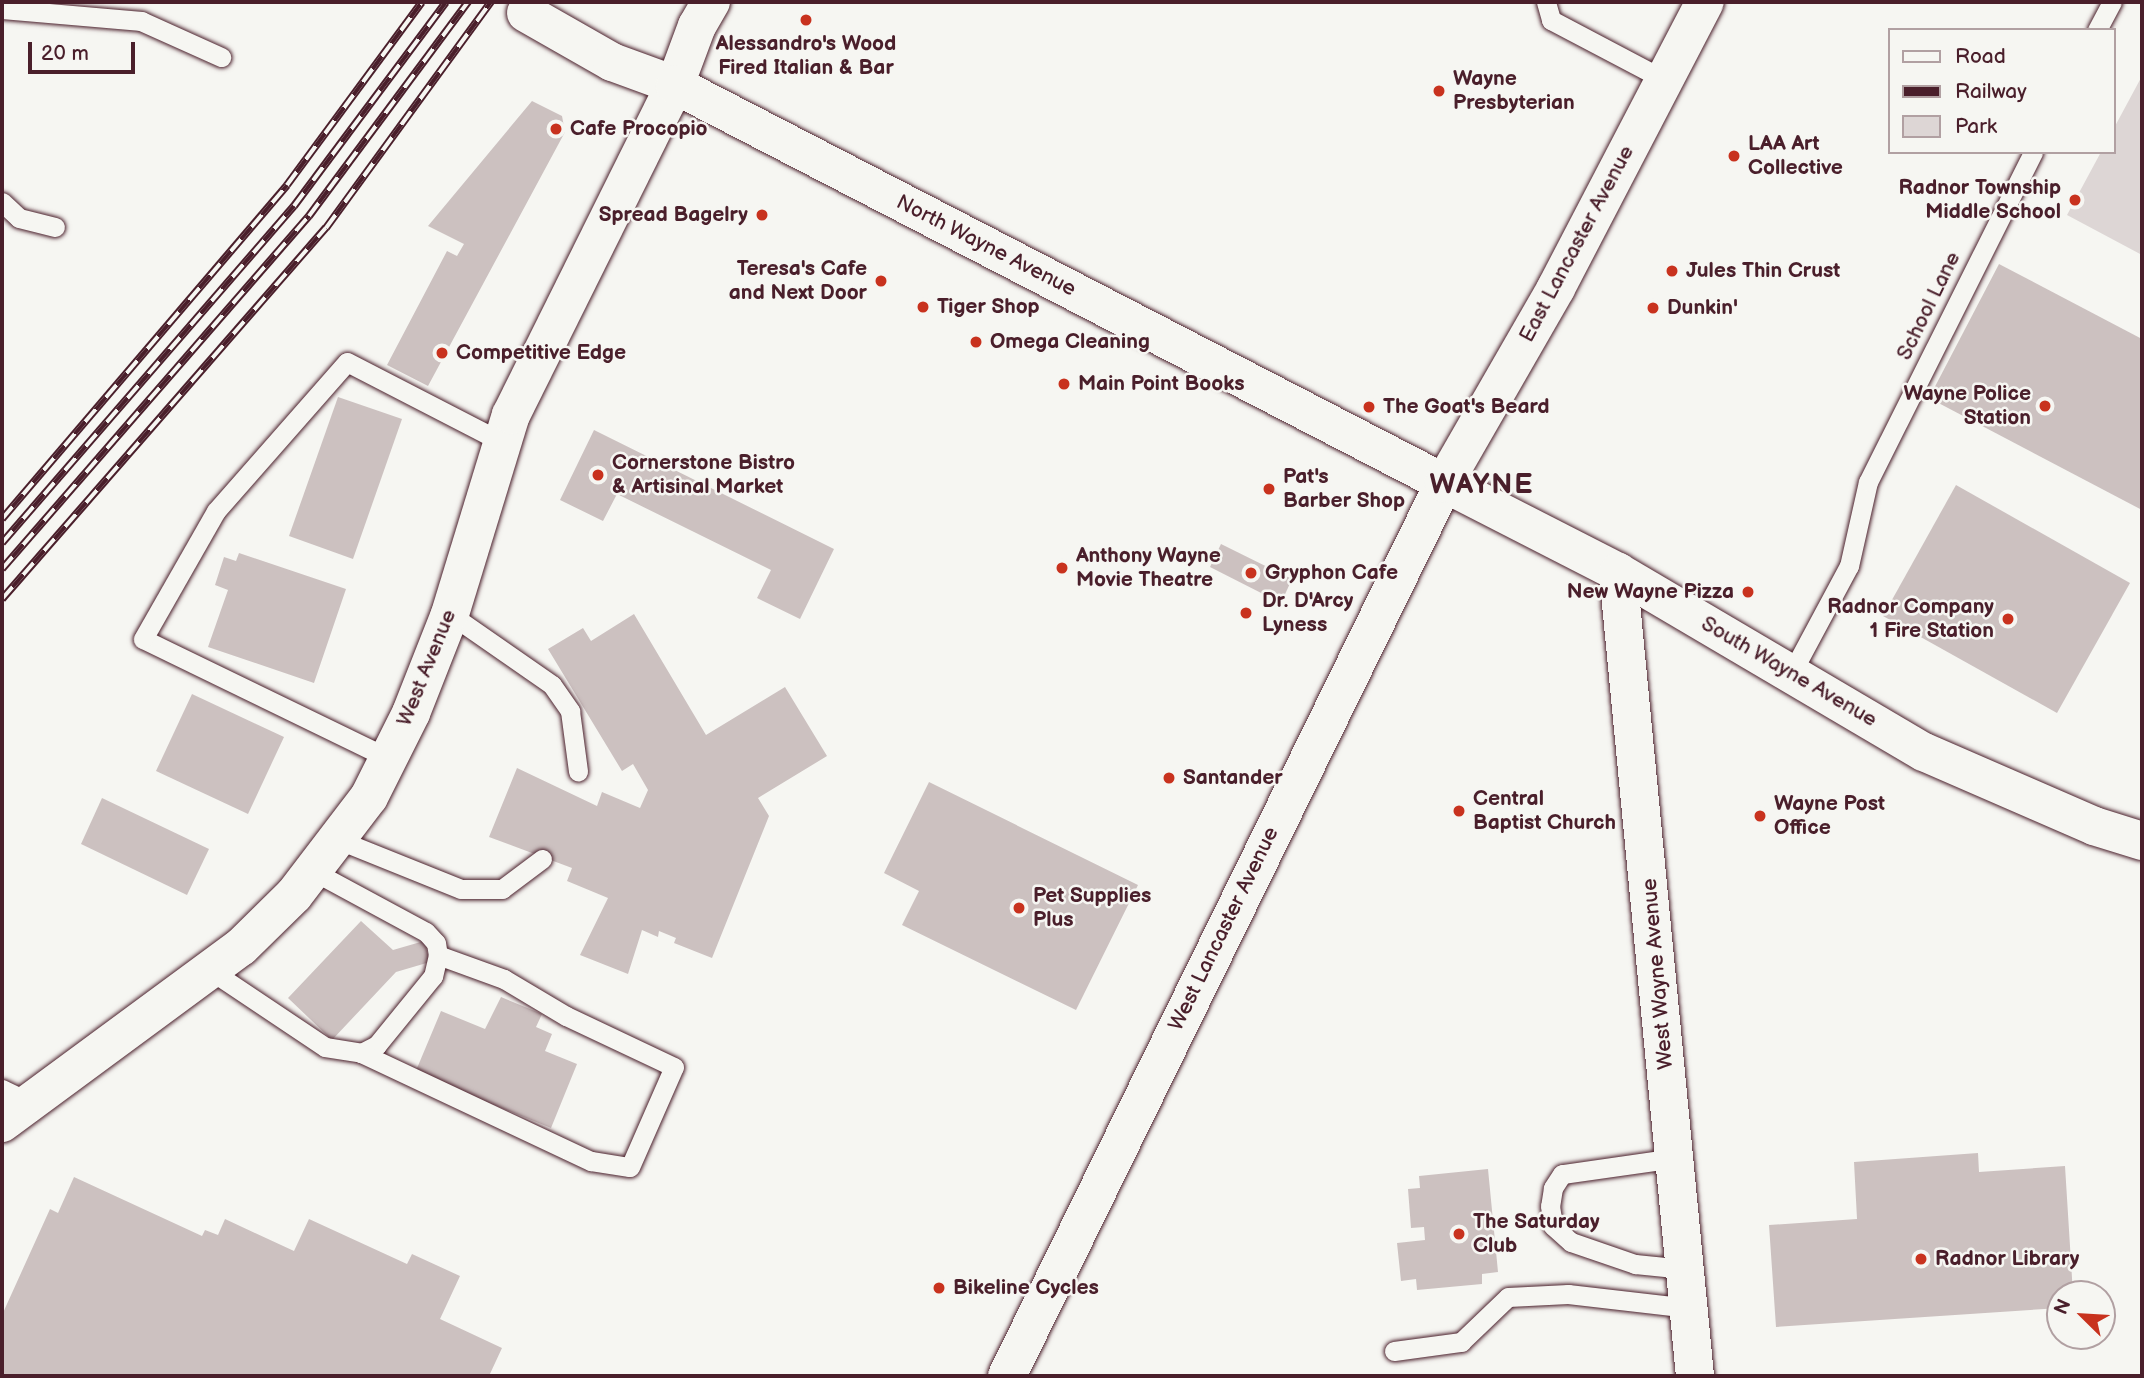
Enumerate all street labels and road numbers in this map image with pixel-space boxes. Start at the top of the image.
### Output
street label: East Lancaster Avenue [1515,141,1639,347]
street label: North Wayne Avenue [892,190,1080,302]
street label: School Lane [1892,248,1966,364]
street label: West Avenue [392,606,462,730]
street label: South Wayne Avenue [1696,611,1882,733]
street label: West Lancaster Avenue [1164,823,1284,1035]
street label: West Wayne Avenue [1637,877,1679,1071]

